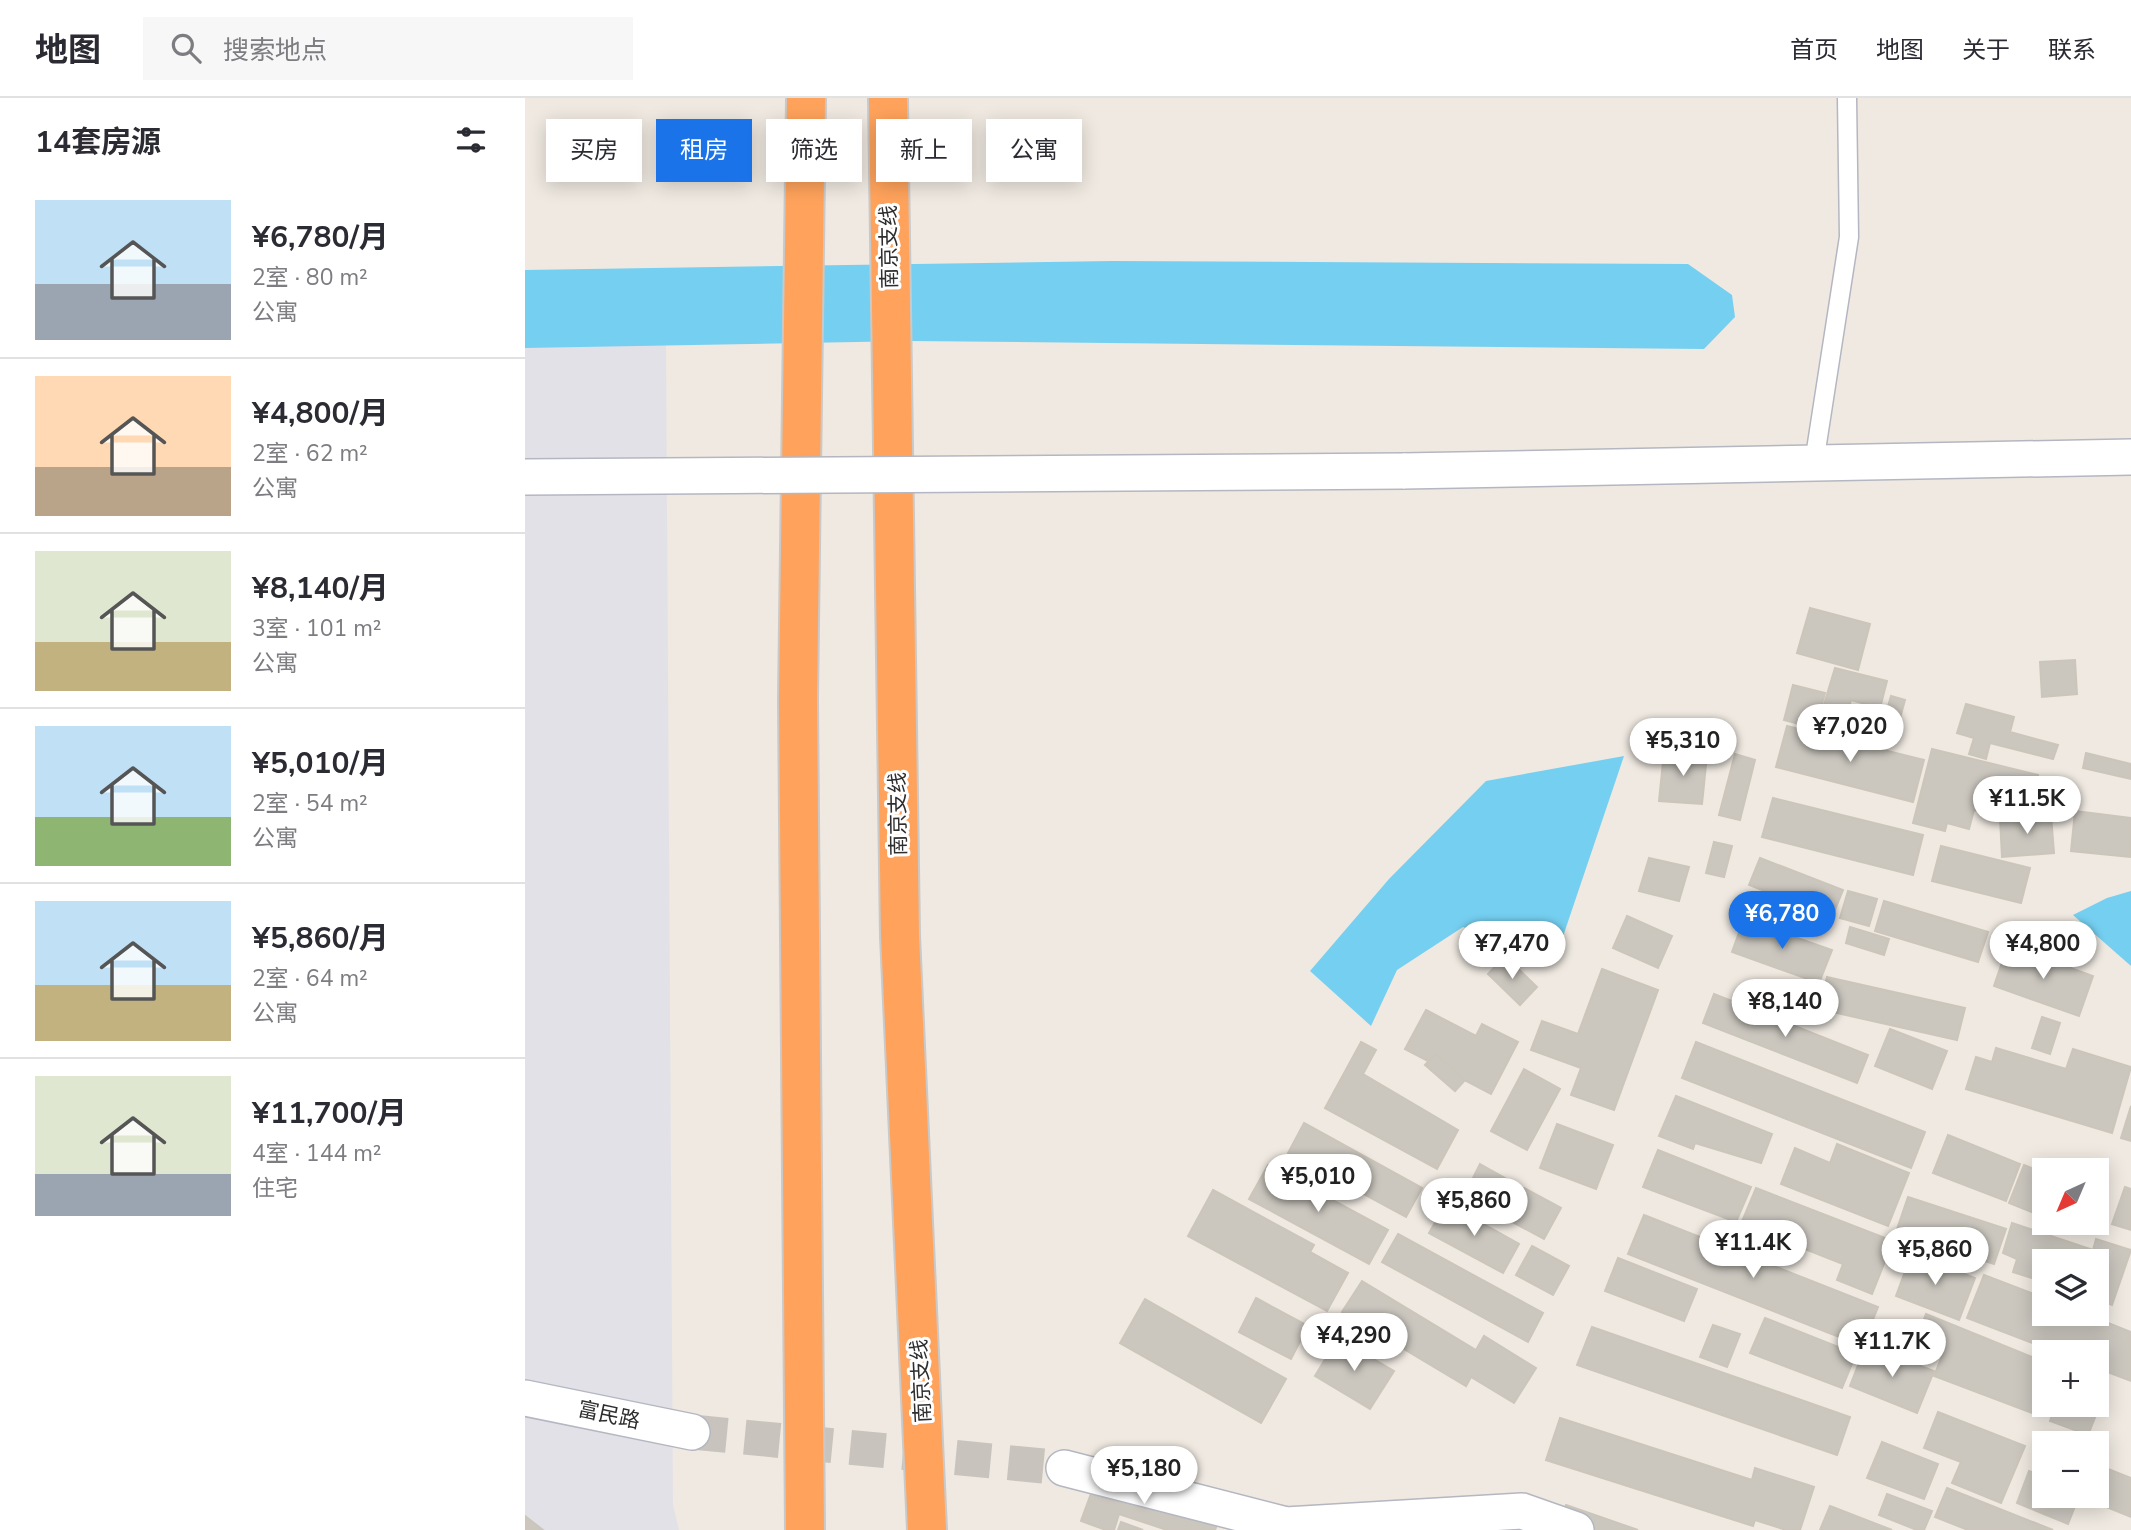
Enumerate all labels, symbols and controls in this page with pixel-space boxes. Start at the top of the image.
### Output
search box [143,17,633,80]
text: 地图 [35,28,101,73]
icon: search [167,29,205,67]
text: 搜索地点 [223,33,327,68]
text: 首页 [1790,34,1838,66]
text: 地图 [1876,34,1924,66]
text: 关于 [1962,34,2010,66]
text: 联系 [2048,34,2096,66]
chip: 买房 [546,119,642,182]
chip: 租房 [656,119,752,182]
chip: 筛选 [766,119,862,182]
chip: 新上 [876,119,972,182]
chip: 公寓 [986,119,1082,182]
icon: filters [452,121,490,159]
text: 14套房源 [35,122,161,163]
street label: 南京支线 [874,205,904,289]
text: ¥6,780/月 [252,217,389,258]
icon: home [91,228,175,312]
text: 2室 · 80 m² [252,262,368,293]
text: 公寓 [252,297,298,328]
text: ¥4,800/月 [252,393,389,434]
icon: home [91,404,175,488]
text: 2室 · 62 m² [252,438,368,469]
text: 公寓 [252,473,298,504]
text: ¥8,140/月 [252,568,389,609]
icon: home [91,579,175,663]
text: 3室 · 101 m² [252,613,382,644]
text: 公寓 [252,648,298,679]
pin: ¥7,020 [1793,704,1907,764]
text: ¥7,020 [1813,711,1887,742]
pin: ¥5,310 [1626,718,1740,778]
text: ¥5,310 [1646,725,1720,756]
text: ¥5,010/月 [252,743,389,784]
icon: home [91,754,175,838]
street label: 南京支线 [883,772,913,856]
pin: ¥11.5K [1970,776,2084,836]
text: ¥11.5K [1989,783,2065,814]
text: 2室 · 54 m² [252,788,368,819]
text: 公寓 [252,823,298,854]
pin: ¥6,780 [1725,892,1839,951]
text: ¥6,780 [1745,898,1819,929]
text: ¥5,860/月 [252,918,389,959]
pin: ¥7,470 [1455,922,1569,981]
pin: ¥4,800 [1986,922,2100,981]
text: ¥7,470 [1475,928,1549,959]
text: ¥4,800 [2006,928,2080,959]
icon: home [91,929,175,1013]
text: 2室 · 64 m² [252,963,368,994]
pin: ¥8,140 [1728,979,1842,1039]
text: ¥8,140 [1748,986,1822,1017]
text: 公寓 [252,998,298,1029]
text: ¥11,700/月 [252,1093,407,1134]
icon: home [91,1104,175,1188]
text: 4室 · 144 m² [252,1138,382,1169]
pin: ¥5,010 [1261,1154,1375,1214]
north arrow [2032,1158,2109,1236]
map controls [2032,1158,2109,1508]
text: ¥5,010 [1281,1161,1355,1192]
text: 住宅 [252,1173,298,1204]
pin: ¥5,860 [1417,1178,1531,1238]
text: ¥5,860 [1437,1185,1511,1216]
pin: ¥11.4K [1696,1220,1810,1280]
text: ¥11.4K [1715,1227,1791,1258]
pin: ¥5,860 [1878,1228,1992,1287]
text: ¥5,860 [1898,1234,1972,1265]
button: layers [2032,1249,2109,1326]
pin: ¥4,290 [1297,1314,1411,1373]
text: ¥4,290 [1317,1320,1391,1351]
pin: ¥11.7K [1835,1320,1949,1379]
text: ¥11.7K [1854,1326,1930,1357]
street label: 南京支线 [905,1338,937,1424]
button: + [2032,1340,2109,1417]
street label: 富民路 [575,1395,643,1435]
button: − [2032,1431,2109,1508]
pin: ¥5,180 [1087,1446,1201,1506]
text: ¥5,180 [1107,1453,1181,1484]

